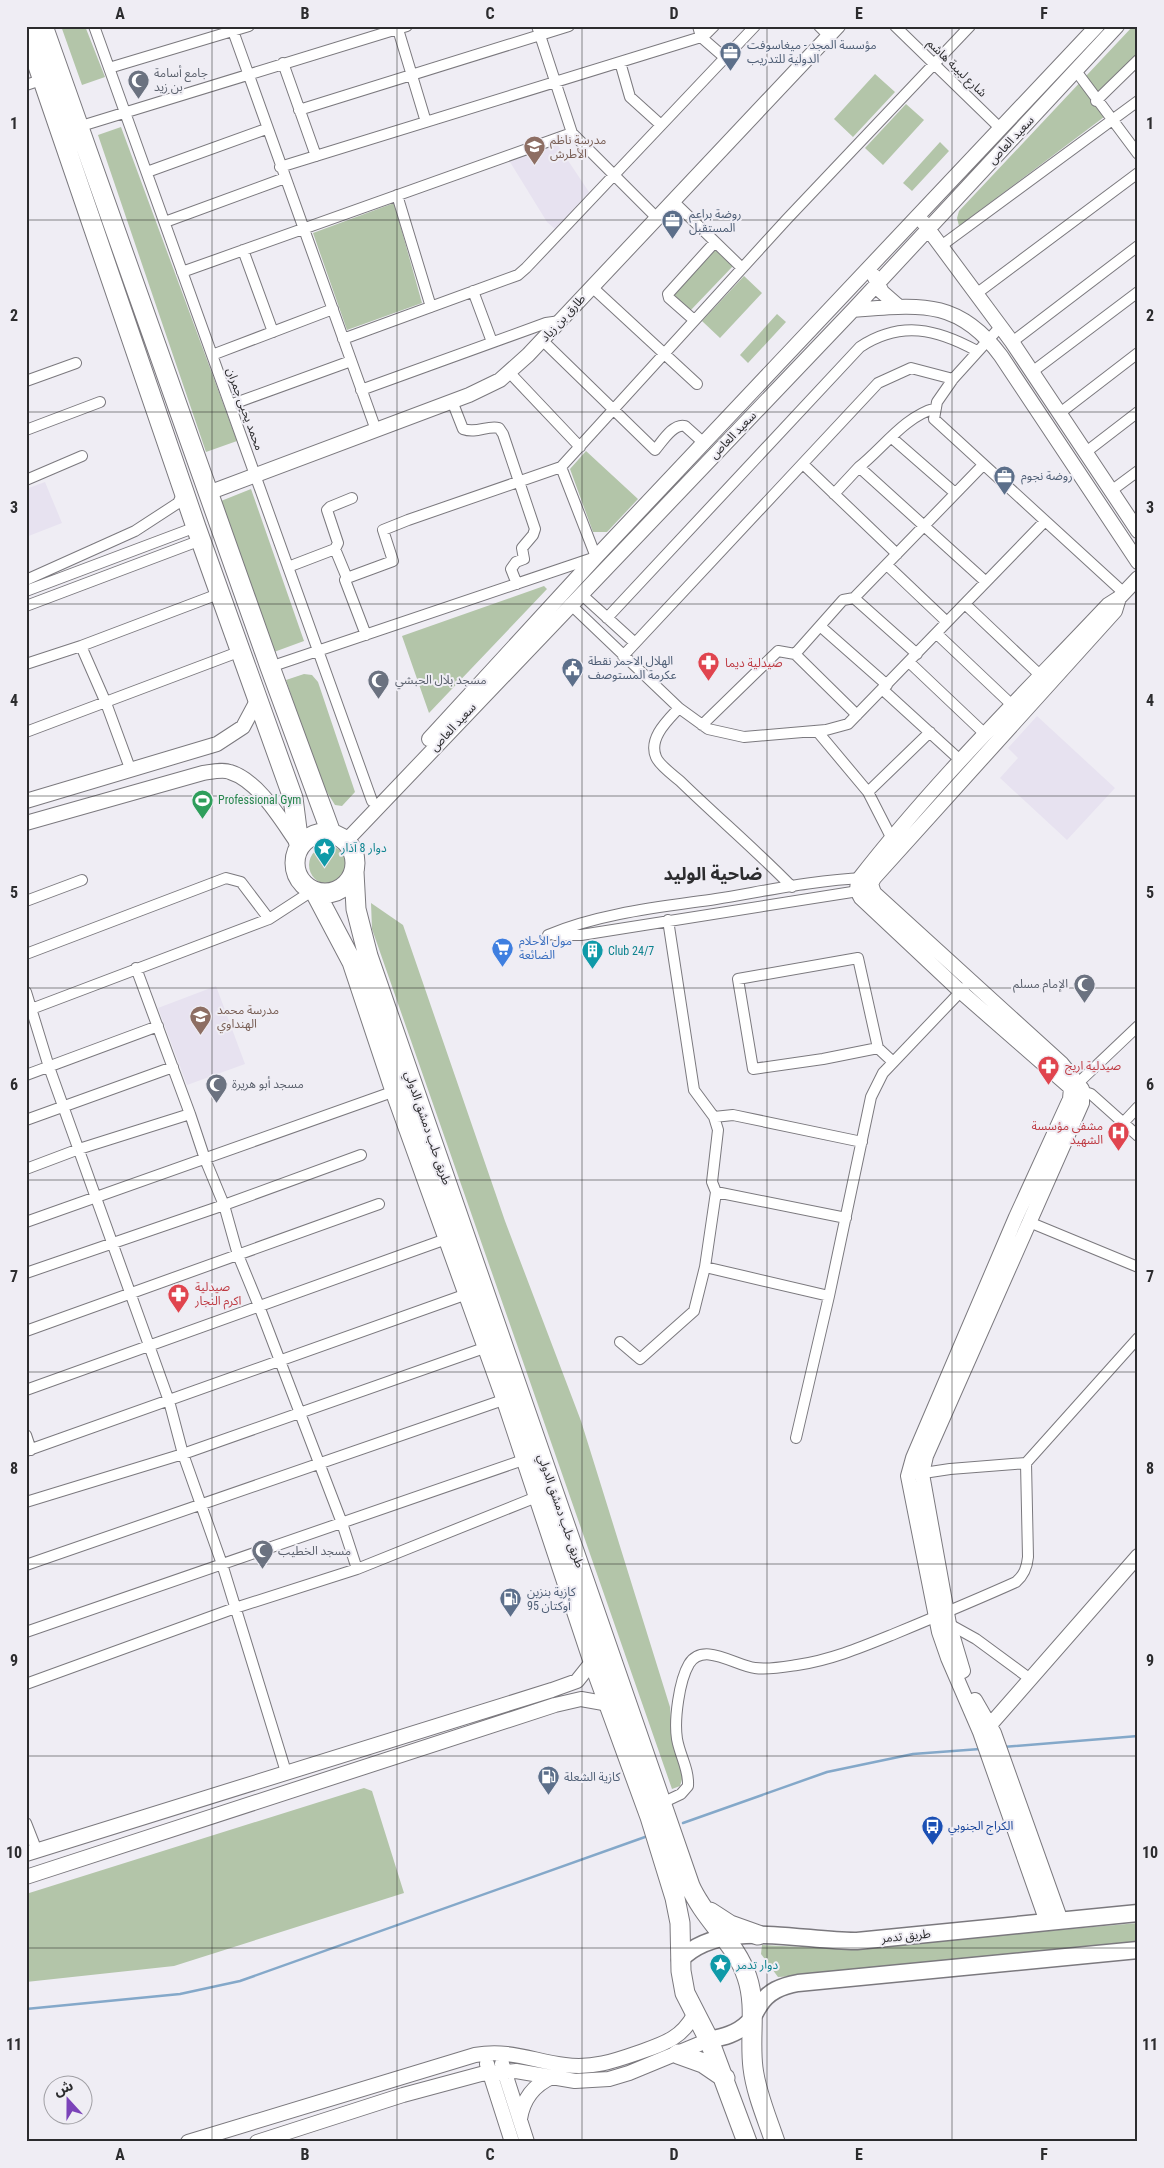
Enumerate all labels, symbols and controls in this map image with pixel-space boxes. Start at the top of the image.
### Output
text: A [115,4,125,23]
text: B [301,4,310,23]
text: C [485,4,495,23]
text: D [669,4,679,23]
text: E [855,4,863,23]
text: F [1040,4,1048,23]
street label: شارع لبيبة هاشم [923,36,990,101]
place label: مؤسسة المجد - ميغاسوفت الدولية للتدريب [747,38,877,66]
office icon: مؤسسة المجد - ميغاسوفت الدولية للتدريب [719,40,743,71]
place label: جامع أسامة بن زيد [154,65,208,94]
mosque icon: جامع أسامة بن زيد [126,68,150,99]
street label: سعيد العاص [985,113,1037,167]
text: 1 [10,114,18,133]
text: 1 [1146,114,1154,133]
place label: مدرسة ناظم الأطرش [550,133,606,161]
school or university icon: مدرسة ناظم الأطرش [522,135,546,166]
place label: روضة براعم المستقبل [689,207,742,235]
office icon: روضة براعم المستقبل [661,209,685,240]
street label: طارق بن زياد [538,292,588,344]
text: 2 [10,306,18,325]
text: 2 [1146,306,1154,325]
street label: محمد يحيى جمران [224,366,266,452]
street label: سعيد العاص [707,408,759,462]
office icon: روضة نجوم [993,464,1017,495]
place label: روضة نجوم [1021,469,1073,485]
text: 3 [10,498,18,517]
text: 3 [1146,498,1154,517]
pharmacy icon: صيدلية ديما [697,651,721,682]
place label: الهلال الاحمر نقطة عكرمة المستوصف [588,654,677,682]
public building icon: الهلال الاحمر نقطة عكرمة المستوصف [560,656,584,687]
place label: صيدلية ديما [725,656,783,670]
mosque icon: مسجد بلال الحبشي [367,668,391,699]
place label: مسجد بلال الحبشي [395,673,487,690]
text: 4 [10,691,18,710]
text: 4 [1146,691,1154,710]
street label: سعيد العاص [427,700,479,754]
sports icon: Professional Gym [190,788,214,819]
place label: Professional Gym [218,793,301,807]
place icon: دوار 8 آذار [313,836,337,867]
place label: دوار 8 آذار [340,841,387,855]
district label: ضاحية الوليد [664,863,762,884]
text: 5 [10,883,18,902]
text: 5 [1146,883,1154,902]
place label: مول الأحلام الضائعة [519,934,572,962]
supermarket icon: مول الأحلام الضائعة [491,936,515,967]
building icon: Club 24/7 [580,939,604,970]
place label: Club 24/7 [608,944,654,958]
mosque icon: الإمام مسلم [1072,972,1096,1003]
place label: الإمام مسلم [1013,977,1068,993]
place label: مدرسة محمد الهنداوي [217,1003,279,1034]
school or university icon: مدرسة محمد الهنداوي [189,1005,213,1036]
pharmacy icon: صيدلية اريج [1037,1054,1061,1085]
place label: صيدلية اريج [1065,1059,1121,1075]
street label: طريق حلب دمشق الدولي [399,1069,454,1188]
mosque icon: مسجد أبو هريرة [204,1072,228,1103]
text: 6 [10,1075,18,1094]
text: 6 [1146,1075,1154,1094]
place label: مسجد أبو هريرة [232,1076,304,1091]
place label: مشفى مؤسسة الشهيد [1032,1119,1103,1147]
hospital icon: مشفى مؤسسة الشهيد [1107,1121,1131,1152]
text: 7 [10,1267,18,1286]
text: 7 [1146,1267,1154,1286]
place label: صيدلية اكرم النجار [194,1280,241,1310]
pharmacy icon: صيدلية اكرم النجار [167,1282,191,1313]
street label: طريق حلب دمشق الدولي [532,1452,587,1571]
text: 8 [10,1459,18,1478]
text: 8 [1146,1459,1154,1478]
mosque icon: مسجد الخطيب [250,1539,274,1570]
place label: مسجد الخطيب [278,1544,351,1558]
place label: كازية بنزين أوكتان 95 [527,1585,577,1613]
fuel station icon: كازية بنزين أوكتان 95 [499,1587,523,1618]
text: 9 [10,1651,18,1670]
text: 9 [1146,1651,1154,1670]
fuel station icon: كازية الشعلة [536,1765,560,1796]
place label: كازية الشعلة [564,1770,622,1784]
bus stop icon: الكراج الجنوبي [920,1814,944,1845]
place label: الكراج الجنوبي [948,1819,1013,1836]
text: 10 [6,1843,22,1862]
text: 10 [1142,1843,1158,1862]
street label: طريق تدمر [880,1926,931,1947]
place icon: دوار تدمر [708,1953,732,1984]
place label: دوار تدمر [735,1958,778,1972]
text: 11 [6,2035,22,2054]
text: 11 [1142,2035,1158,2054]
north arrow [42,2076,92,2126]
text: ش [52,2077,75,2099]
text: A [115,2145,125,2164]
text: B [301,2145,310,2164]
text: C [485,2145,495,2164]
text: D [669,2145,679,2164]
text: E [855,2145,863,2164]
text: F [1040,2145,1048,2164]

